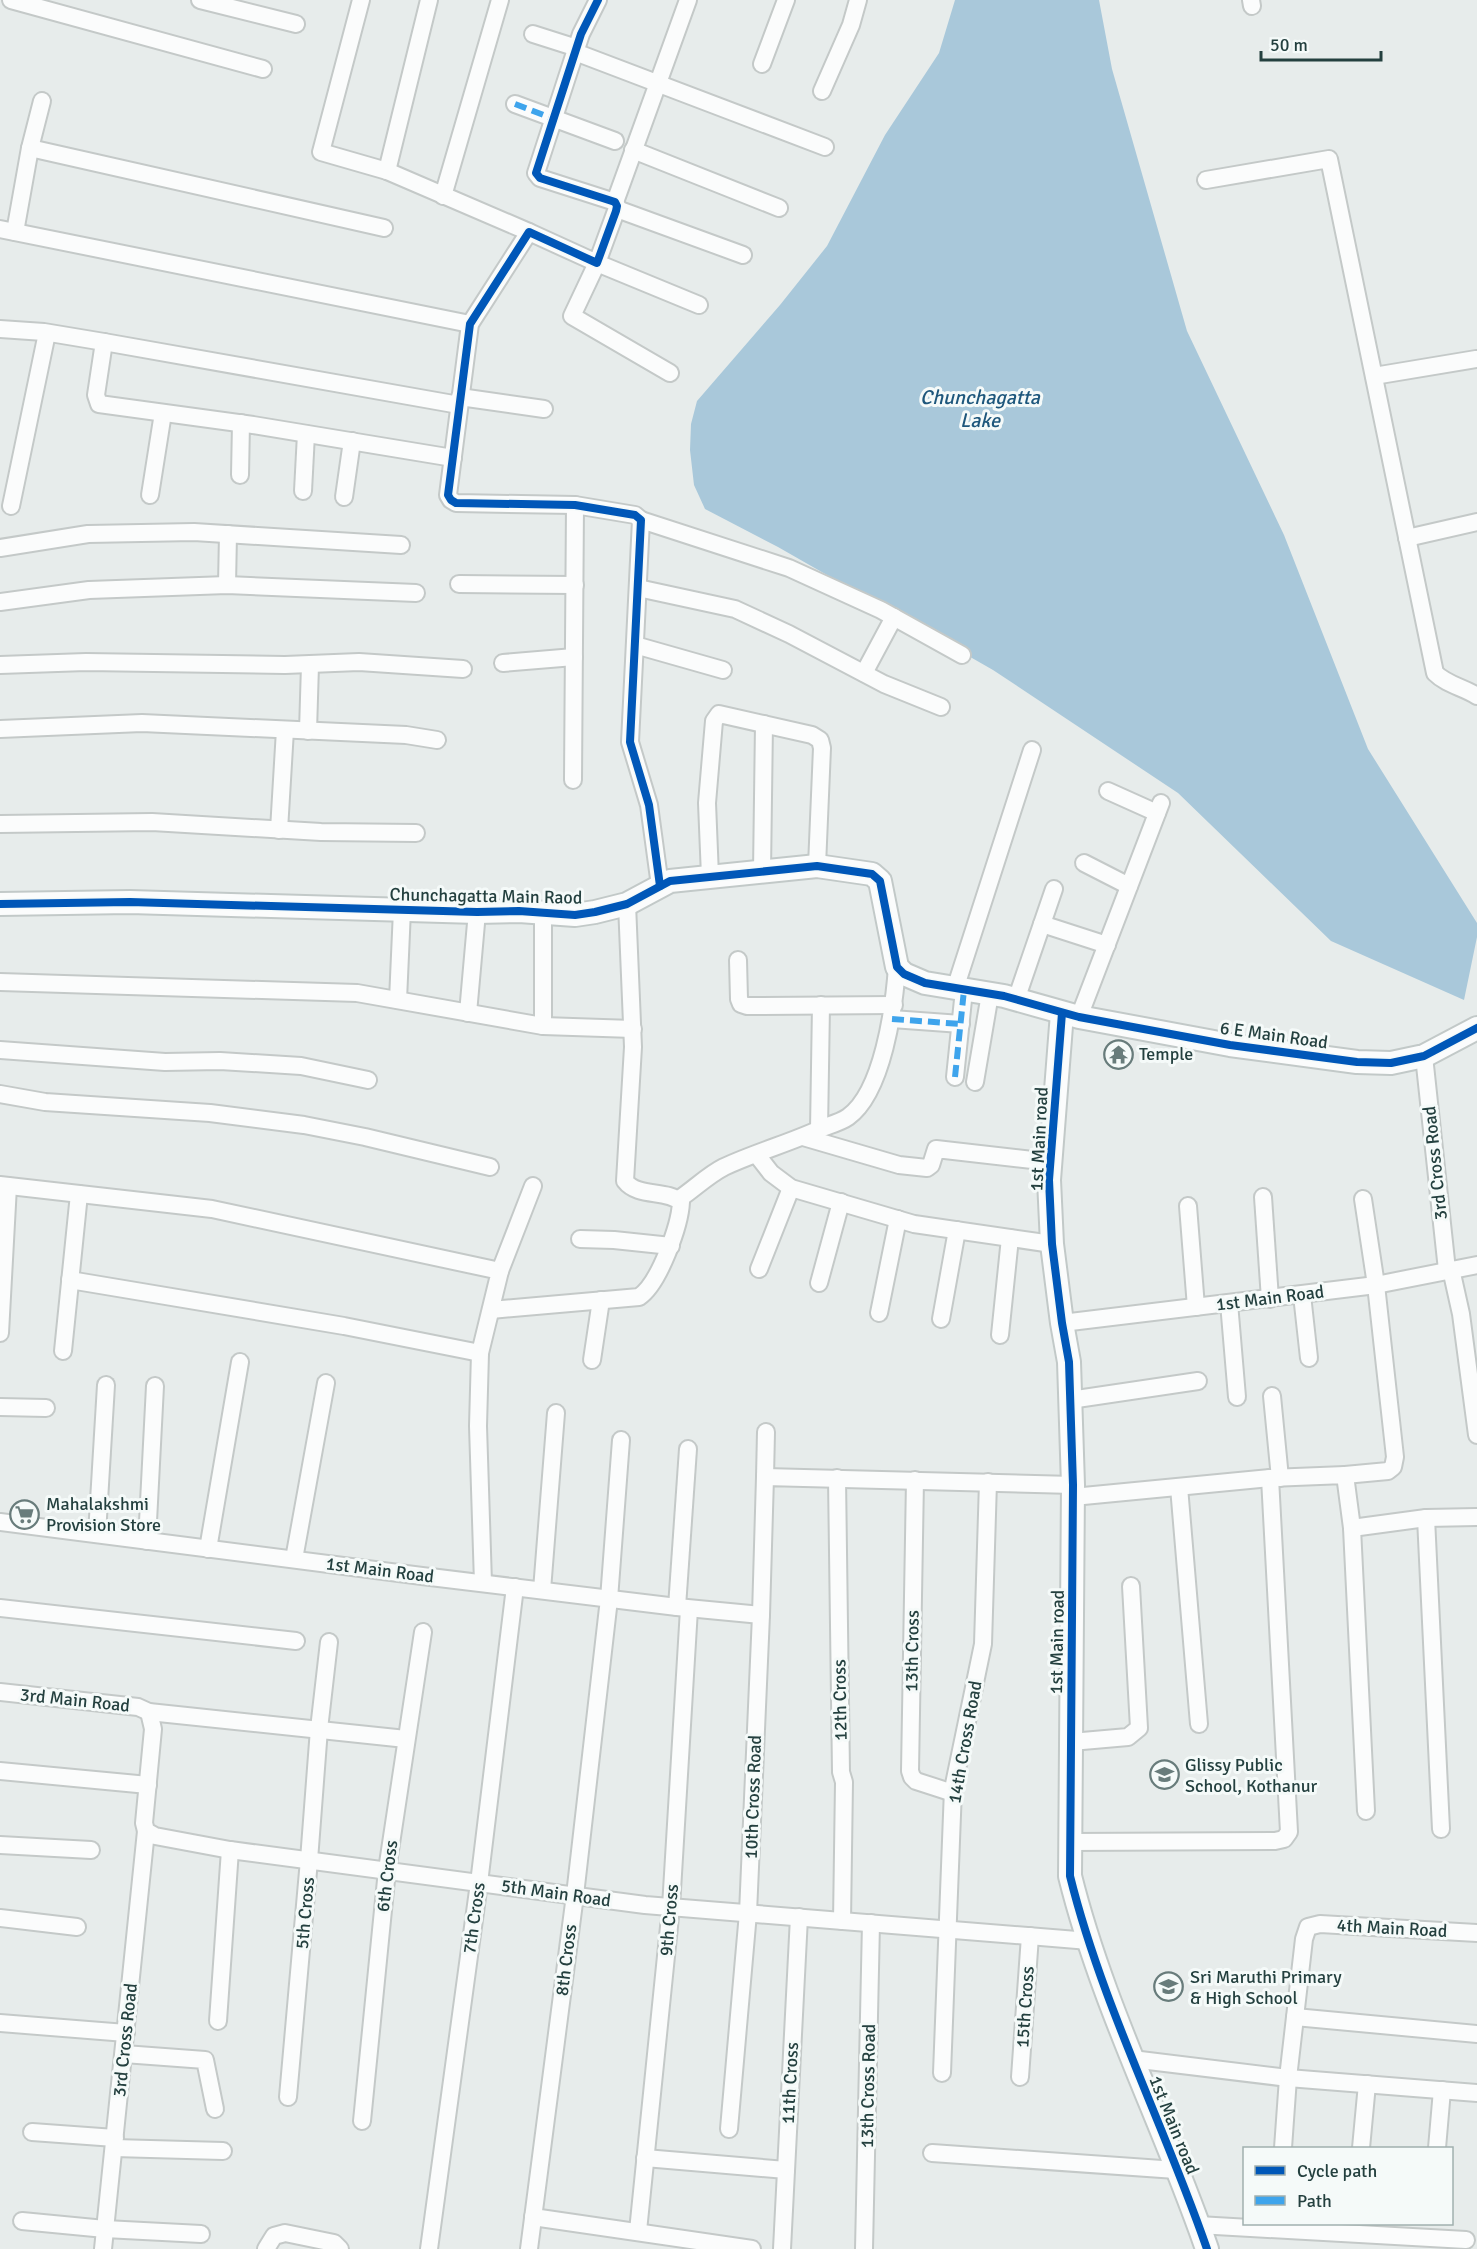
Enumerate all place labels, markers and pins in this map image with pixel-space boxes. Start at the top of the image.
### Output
temple icon: Temple [1102,1038,1134,1070]
place label: Temple [1139,1043,1193,1065]
place label: Mahalakshmi Provision Store [46,1493,161,1536]
supermarket icon: Mahalakshmi Provision Store [9,1498,41,1530]
place label: Glissy Public School, Kothanur [1185,1754,1318,1797]
school or university icon: Glissy Public School, Kothanur [1148,1759,1180,1791]
place label: Sri Maruthi Primary & High School [1190,1966,1342,2009]
school or university icon: Sri Maruthi Primary & High School [1153,1971,1185,2003]

